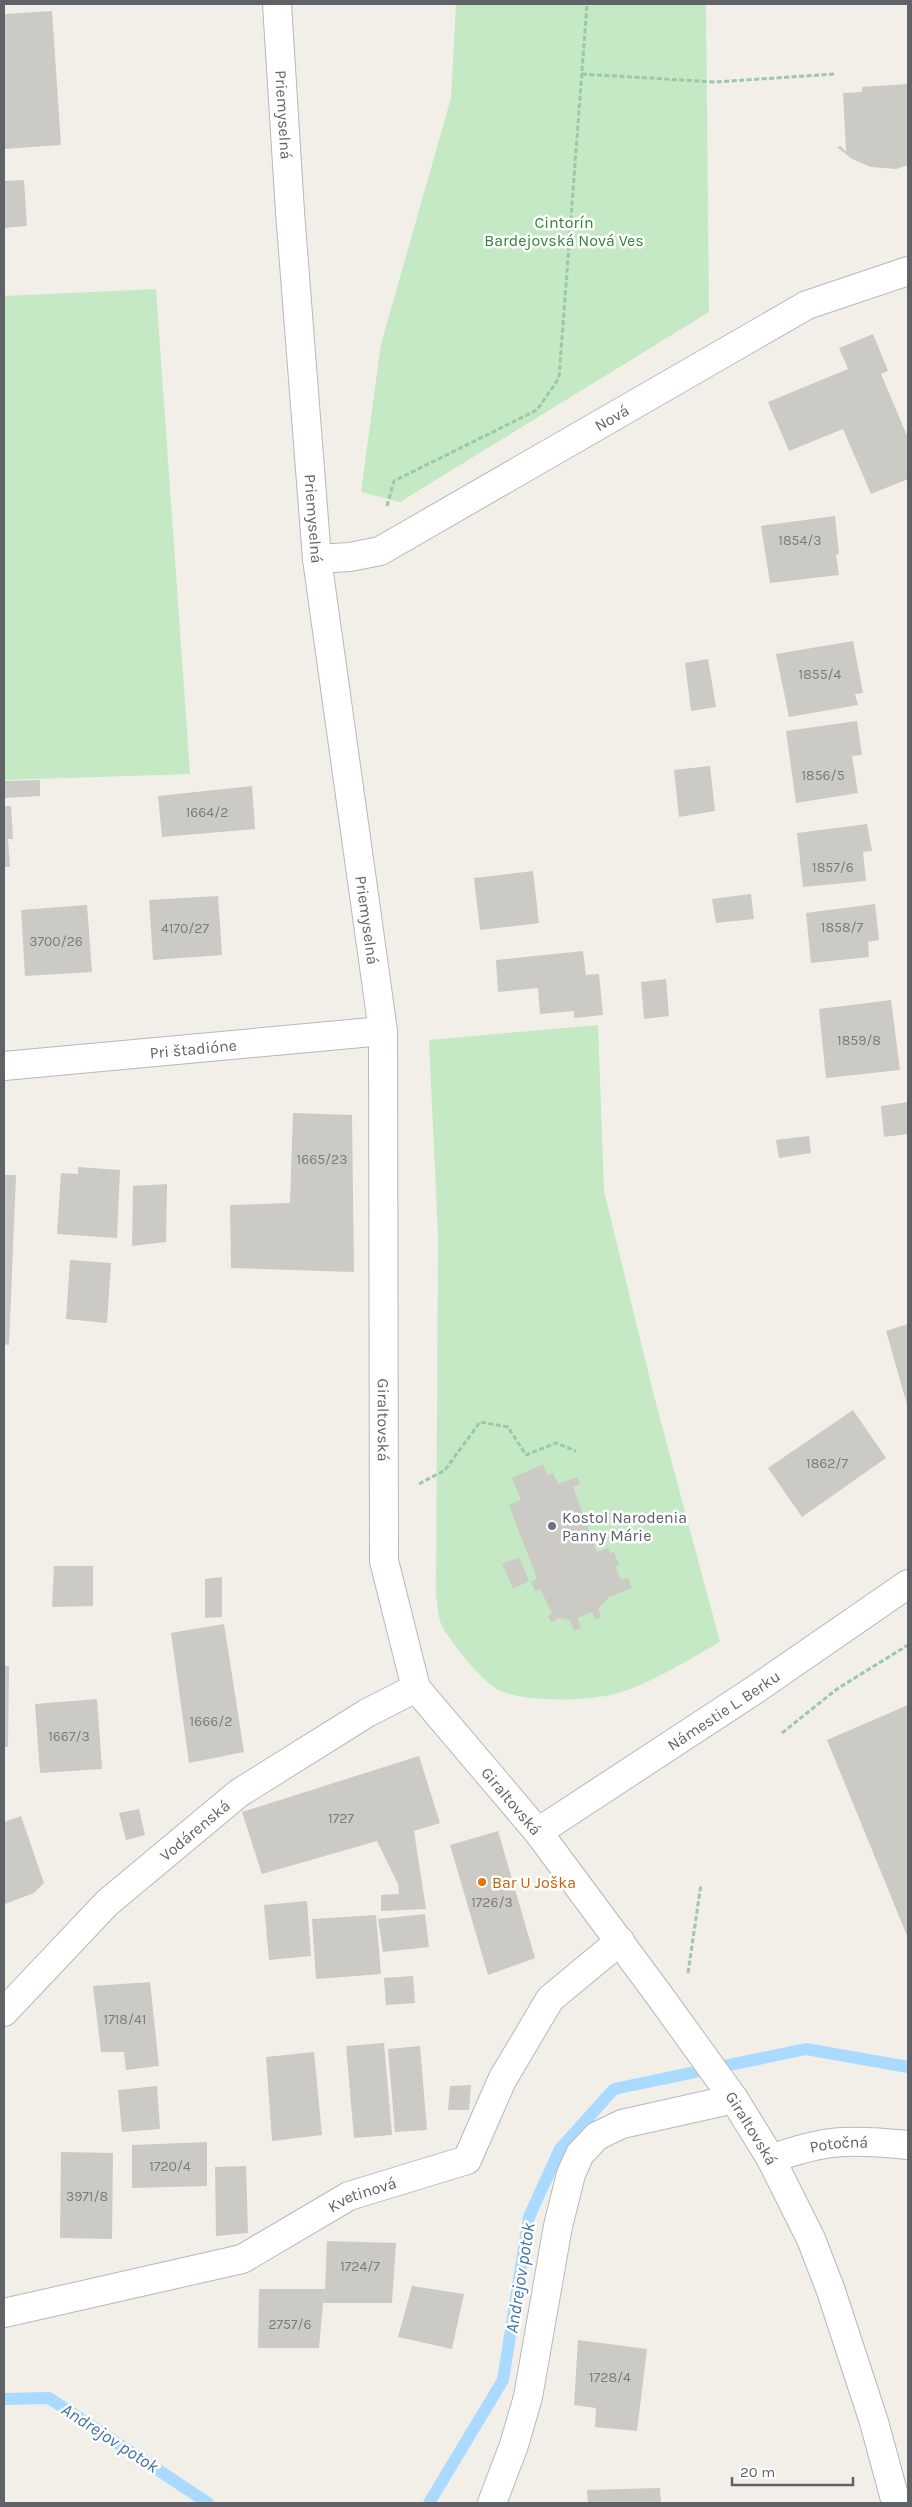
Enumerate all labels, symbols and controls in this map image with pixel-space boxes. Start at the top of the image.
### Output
street label: Priemyselná [271,69,296,160]
park label: Cintorín Bardejovská Nová Ves [484,213,644,250]
street label: Nová [591,401,632,435]
street label: Priemyselná [300,473,326,564]
house number: 1854/3 [778,532,822,549]
house number: 1855/4 [799,666,842,683]
house number: 1856/5 [801,767,845,784]
house number: 1664/2 [186,804,228,821]
house number: 1857/6 [812,859,854,876]
street label: Priemyselná [351,874,383,966]
house number: 1858/7 [821,919,864,936]
house number: 4170/27 [161,920,209,937]
house number: 3700/26 [29,933,83,950]
house number: 1859/8 [837,1032,881,1049]
street label: Pri štadióne [149,1036,238,1063]
house number: 1665/23 [297,1151,347,1168]
street label: Giraltovská [374,1378,393,1462]
house number: 1862/7 [806,1455,848,1472]
place label: Kostol Narodenia Panny Márie [562,1508,687,1545]
marker: Kostol Narodenia Panny Márie [546,1520,558,1532]
street label: Námestie L. Berku [664,1666,784,1755]
house number: 1666/2 [190,1713,232,1730]
house number: 1667/3 [48,1728,90,1745]
street label: Giraltovská [477,1763,545,1839]
street label: Vodárenská [156,1796,234,1865]
house number: 1727 [328,1810,354,1827]
place label: Bar U Joška [492,1873,576,1892]
marker: Bar U Joška [476,1876,488,1888]
house number: 1726/3 [471,1894,513,1911]
house number: 1718/41 [104,2011,146,2028]
street label: Giraltovská [721,2088,781,2168]
street label: Potočná [808,2132,868,2157]
house number: 1720/4 [149,2158,191,2175]
street label: Kvetinová [324,2173,399,2216]
house number: 3971/8 [66,2188,108,2205]
water label: Andrejov potok [500,2220,540,2335]
house number: 1724/7 [340,2258,380,2275]
house number: 2757/6 [268,2316,312,2333]
house number: 1728/4 [589,2369,631,2386]
water label: Andrejov potok [57,2398,164,2478]
scale bar [732,2454,853,2486]
text: 20 m [740,2463,775,2481]

